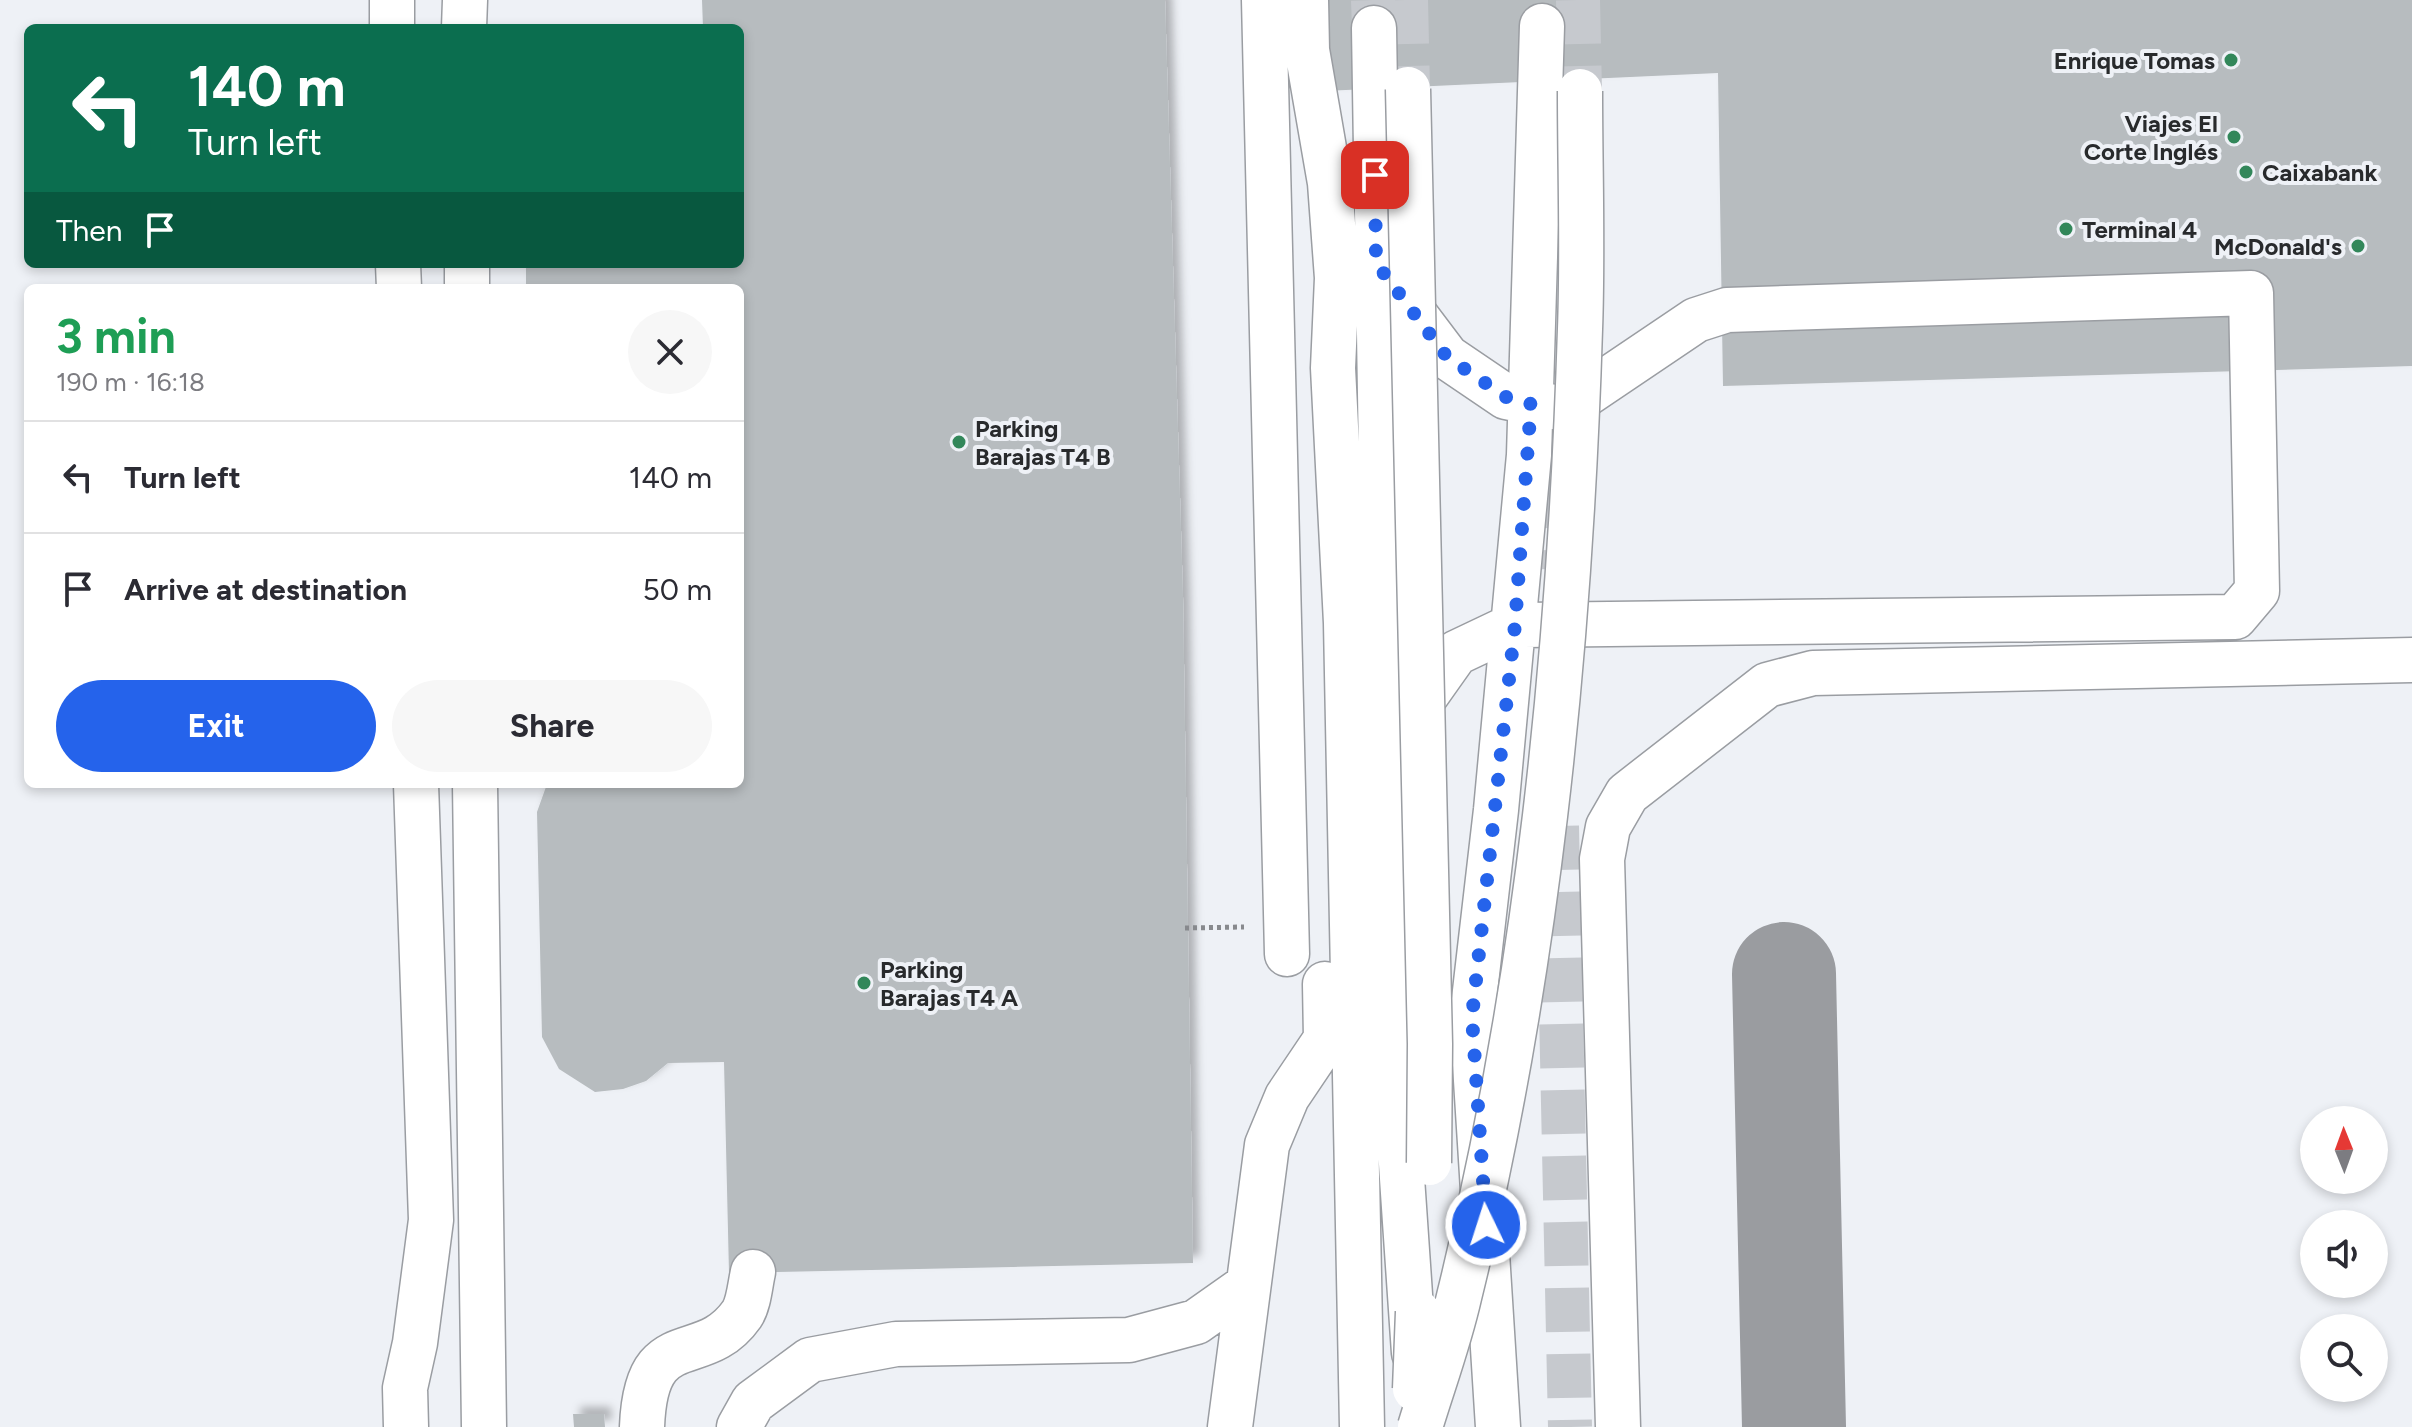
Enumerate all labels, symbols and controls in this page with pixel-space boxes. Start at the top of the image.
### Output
place label: Enrique Tomas [2054,46,2215,75]
marker: Enrique Tomas [2222,51,2240,69]
text: 140 m [188,53,346,120]
icon: left [56,56,160,160]
place label: Viajes El Corte Inglés [2084,109,2218,166]
text: Turn left [188,121,322,164]
marker: Viajes El Corte Inglés [2225,128,2243,146]
pin [1341,141,1409,209]
icon: arrive [1353,153,1397,197]
place label: Caixabank [2262,158,2377,187]
marker: Caixabank [2237,163,2255,181]
icon: arrive [138,208,182,252]
text: Then [56,212,122,249]
place label: Terminal 4 [2082,215,2197,244]
marker: Terminal 4 [2057,220,2075,238]
place label: McDonald's [2214,232,2342,261]
marker: McDonald's [2349,237,2367,255]
text: 3 min [56,307,176,365]
button: close [628,310,712,394]
text: 190 m · 16:18 [56,366,205,398]
place label: Parking Barajas T4 B [975,414,1111,471]
marker: Parking Barajas T4 B [950,433,968,451]
icon: left [56,455,100,499]
text: Turn left [124,459,241,496]
text: 140 m [629,459,712,496]
icon: arrive [56,567,100,611]
text: Arrive at destination [124,571,407,608]
text: 50 m [643,571,712,608]
button: Exit [56,680,376,772]
button: Share [392,680,712,772]
place label: Parking Barajas T4 A [880,955,1018,1012]
marker: Parking Barajas T4 A [855,974,873,992]
north arrow [2300,1106,2388,1194]
map controls [2300,1106,2388,1402]
position arrow [1444,1183,1528,1267]
button: sound [2300,1210,2388,1298]
button: search [2300,1314,2388,1402]

